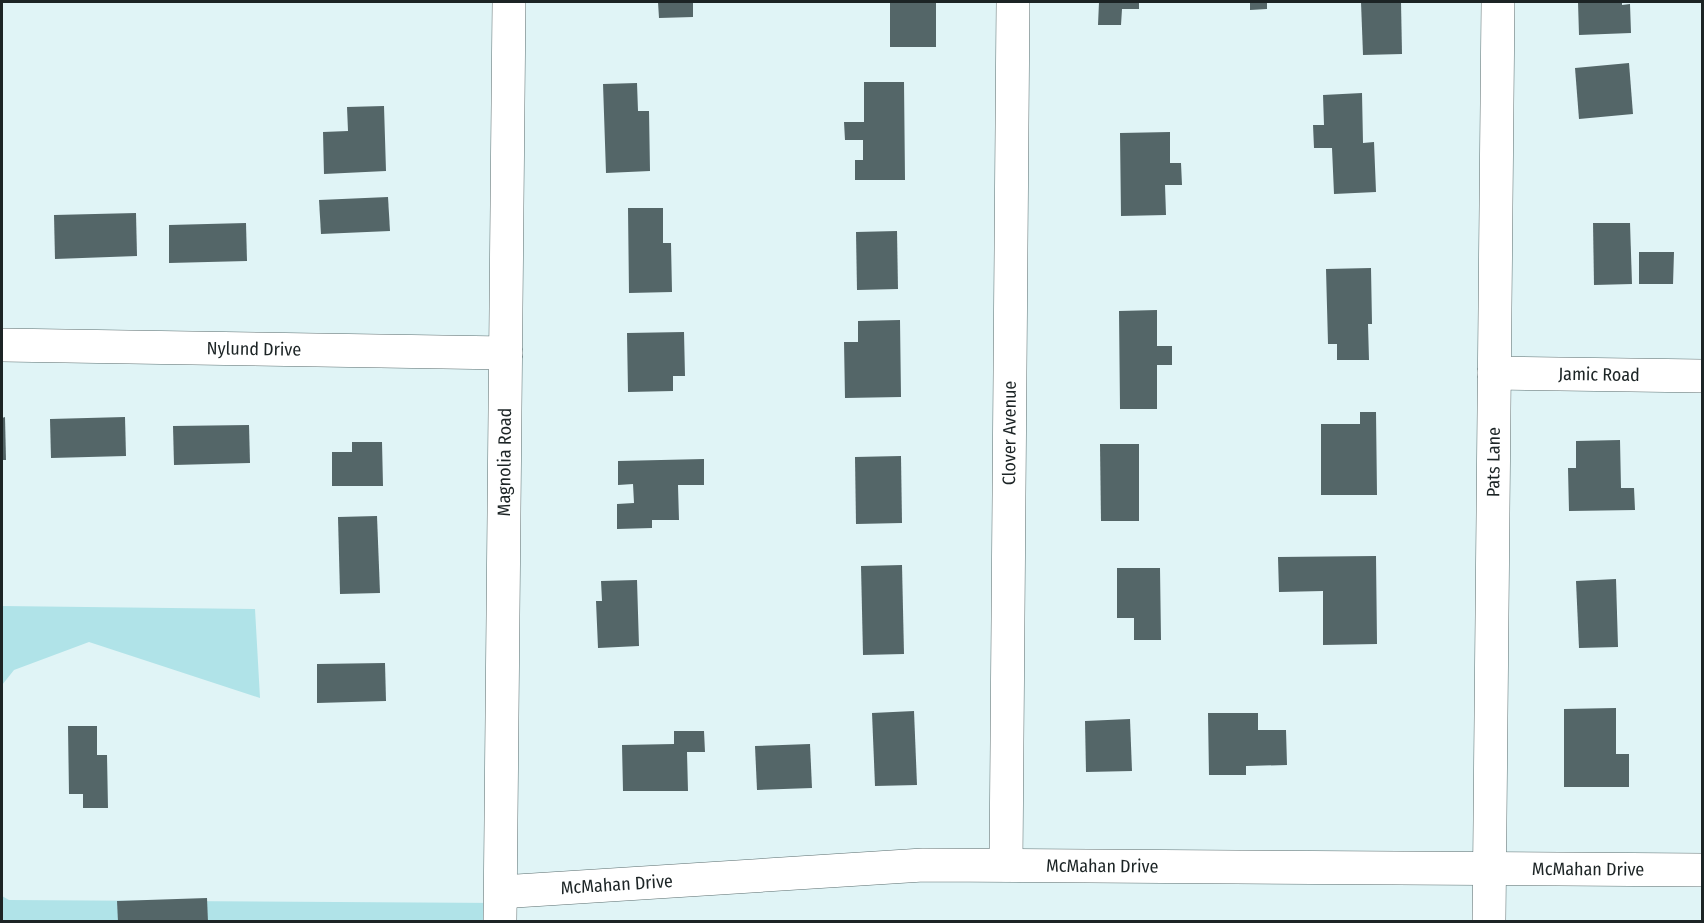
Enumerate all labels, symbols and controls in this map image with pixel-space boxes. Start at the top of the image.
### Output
street label: Nylund Drive [206,337,302,361]
street label: Jamic Road [1558,363,1640,386]
street label: Clover Avenue [998,381,1021,485]
street label: Magnolia Road [493,408,516,516]
street label: Pats Lane [1482,427,1505,497]
street label: McMahan Drive [1046,855,1158,878]
street label: McMahan Drive [1532,858,1644,881]
street label: McMahan Drive [560,870,674,899]

